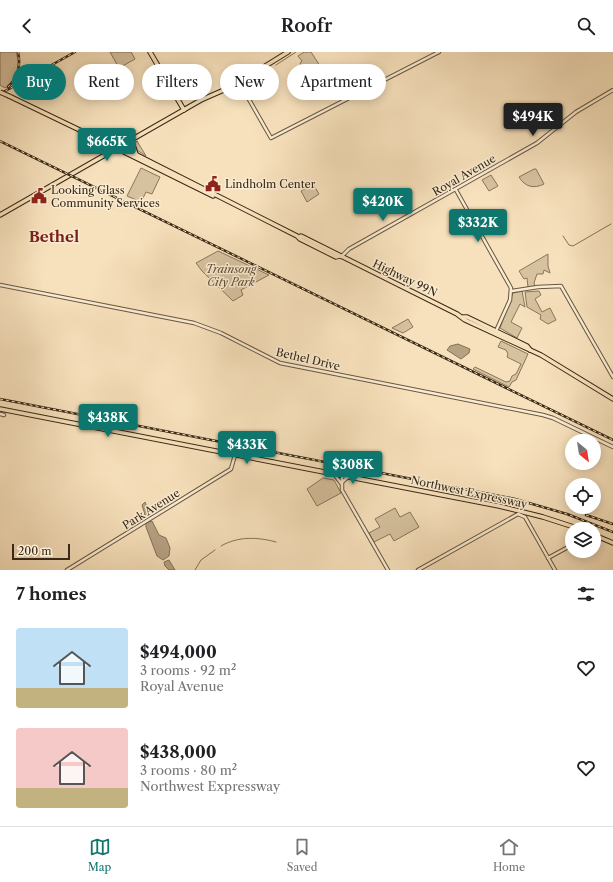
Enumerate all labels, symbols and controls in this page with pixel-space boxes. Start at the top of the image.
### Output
icon: back [16,15,38,37]
text: Roofr [281,15,332,37]
icon: search [575,15,597,37]
chip: Buy [12,64,66,100]
chip: Rent [74,64,134,100]
chip: Filters [142,64,212,100]
chip: New [220,64,279,100]
chip: Apartment [287,64,386,100]
pin: $494K [505,103,561,137]
text: $494K [513,108,553,124]
pin: $665K [79,128,135,162]
text: $665K [87,133,127,149]
street label: Royal Avenue [430,151,498,199]
public building icon: Lindholm Center [204,175,222,193]
place label: Lindholm Center [225,177,316,191]
place label: Looking Glass Community Services [51,183,160,210]
public building icon: Looking Glass Community Services [30,187,48,205]
pin: $420K [355,188,411,222]
text: $420K [362,193,404,209]
pin: $332K [450,209,506,243]
text: $332K [458,214,498,230]
district label: Bethel [29,227,79,246]
street label: Highway 99N [370,256,440,300]
park label: Trainsong City Park [206,262,258,289]
street label: Bethel Drive [274,345,342,373]
pin: $438K [80,404,136,438]
text: $438K [88,409,128,425]
pin: $433K [219,431,275,465]
north arrow [565,434,601,470]
map controls [565,434,601,558]
text: $433K [227,436,267,452]
pin: $308K [325,451,381,485]
text: $308K [332,456,374,472]
street label: Northwest Expressway [410,473,529,511]
button: locate [565,478,601,514]
street label: Park Avenue [120,486,182,532]
button: layers [565,522,601,558]
scale bar [12,542,70,561]
text: 200 m [18,544,51,558]
icon: filters [575,583,597,605]
text: 7 homes [16,584,87,604]
text: $494,000 [140,642,217,662]
icon: home [48,644,96,692]
icon: heart [575,657,597,679]
text: 3 rooms · 92 m² [140,662,236,678]
text: Royal Avenue [140,678,224,694]
text: $438,000 [140,742,217,762]
icon: home [48,744,96,792]
icon: heart [575,757,597,779]
text: 3 rooms · 80 m² [140,762,237,778]
text: Northwest Expressway [140,778,280,794]
tab: Map [88,836,111,874]
tab: Saved [287,836,317,874]
tab: Home [493,836,525,874]

